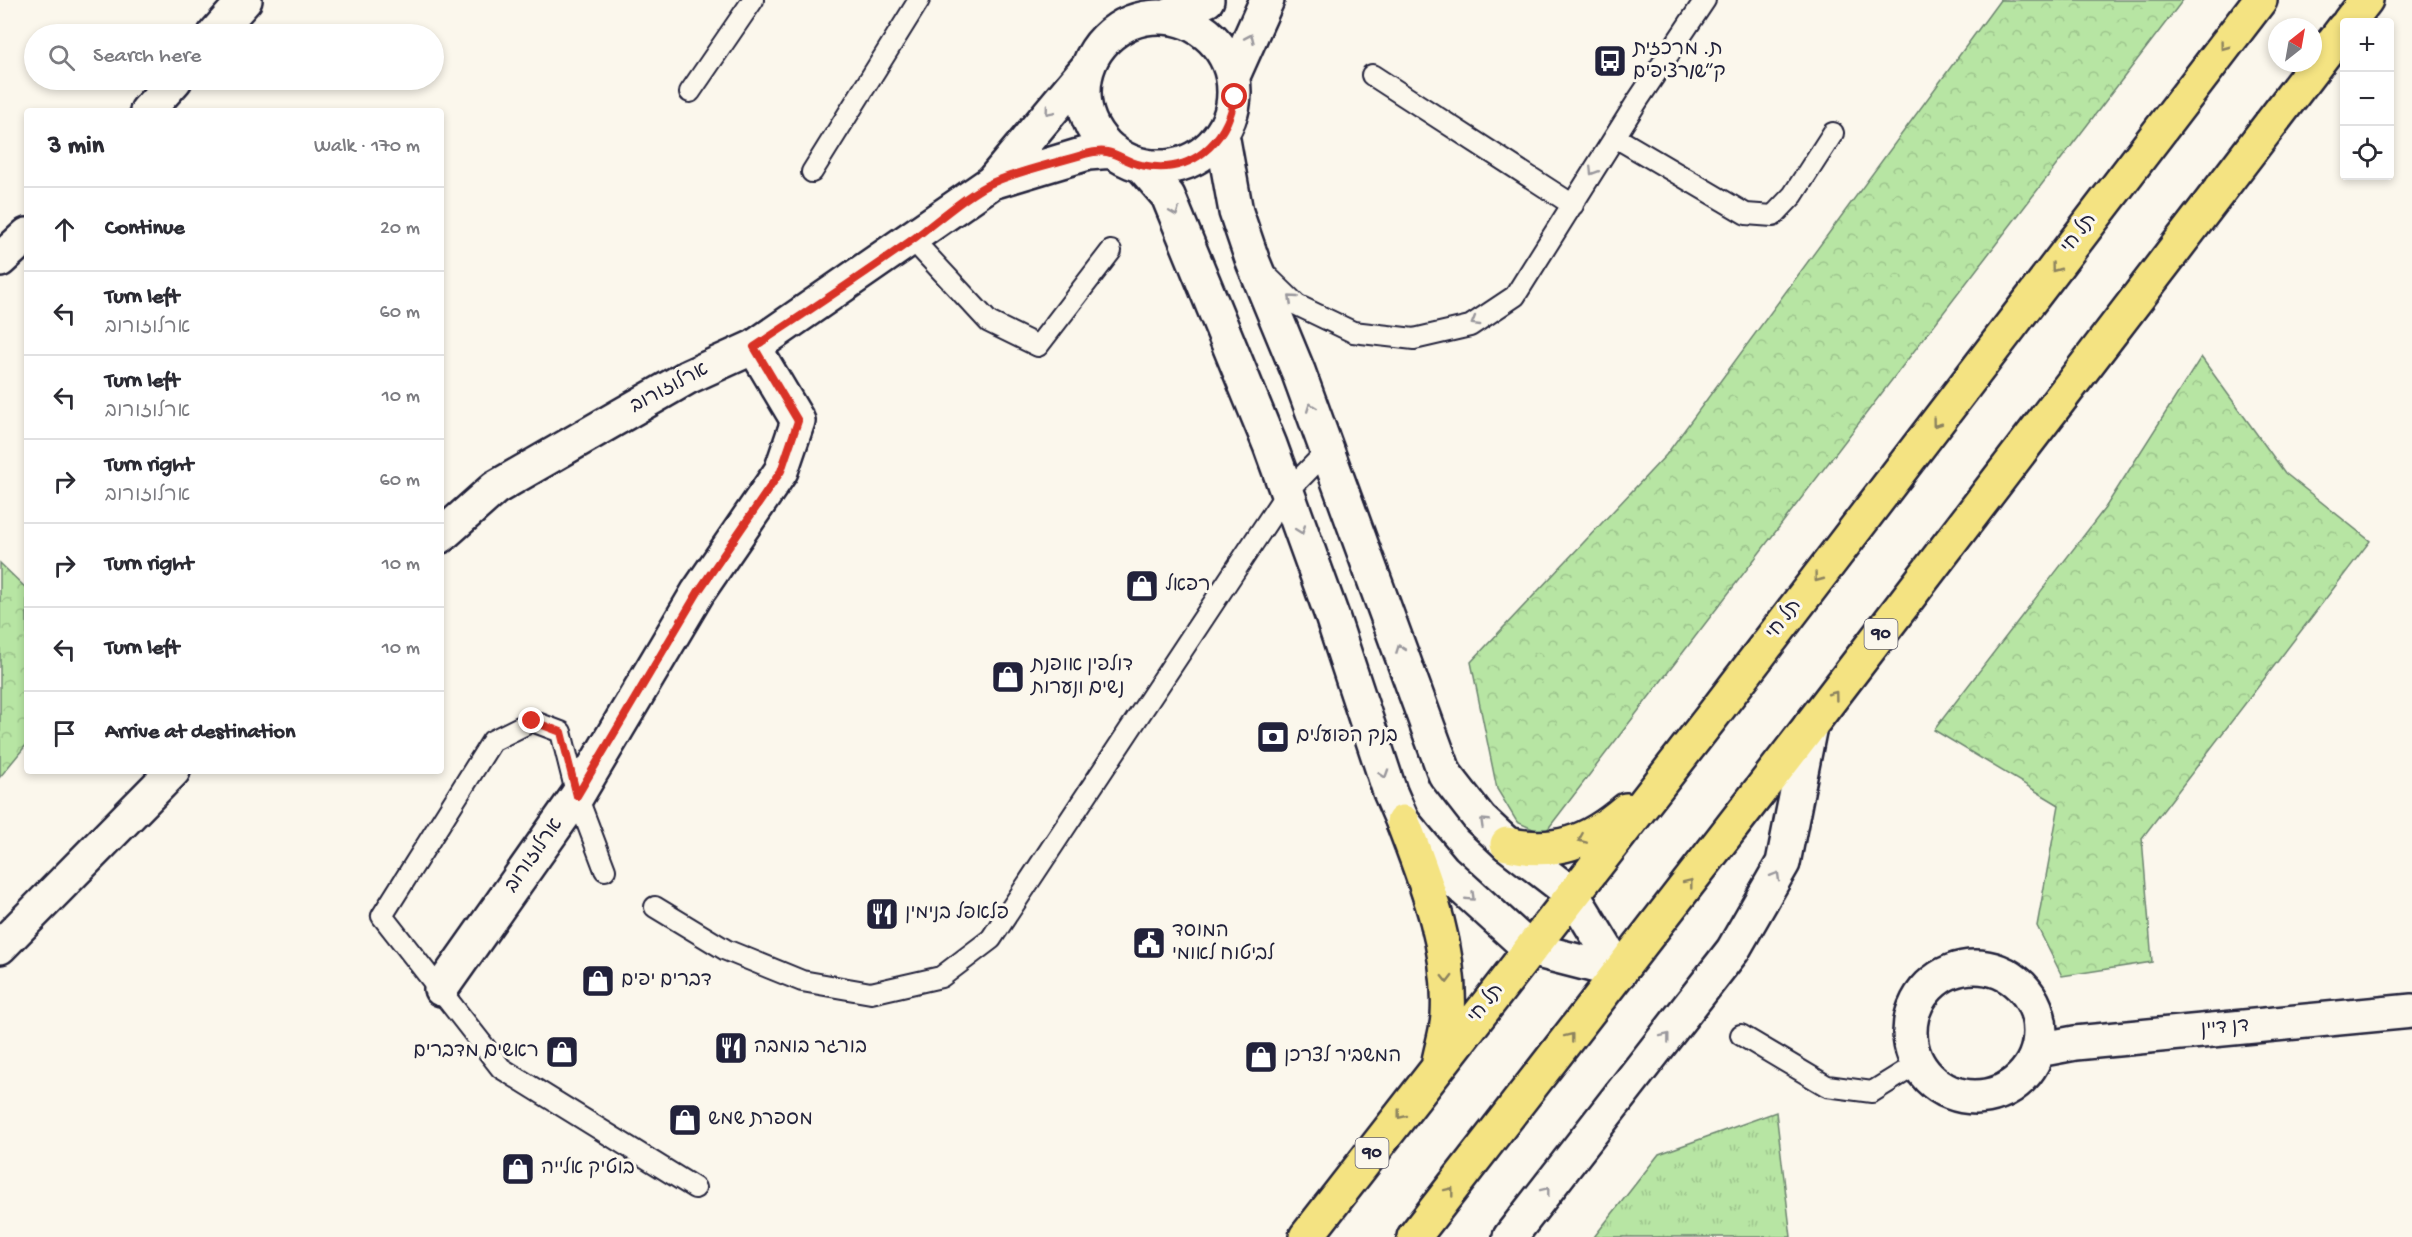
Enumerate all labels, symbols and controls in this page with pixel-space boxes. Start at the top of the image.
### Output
north arrow [2268,18,2322,72]
map controls [2340,18,2394,180]
button: + [2340,18,2394,72]
search box [24,24,444,90]
one-way arrow [1243,33,1255,44]
place label: ת. מרכזית ק״ש/רציפים [1632,39,1726,85]
one-way arrow [2220,40,2231,51]
icon: search [45,41,78,74]
bus stop icon: ת. מרכזית ק״ש/רציפים [1592,43,1628,79]
text: Search here [93,44,201,70]
button: − [2340,72,2394,126]
route start [1221,83,1247,109]
one-way arrow [1045,105,1056,116]
button: locate [2340,126,2394,180]
text: 3 min [48,132,104,163]
text: Walk · 170 m [314,136,420,159]
one-way arrow [1589,165,1601,175]
one-way arrow [1168,205,1180,216]
street label: תל חי [2056,208,2102,258]
icon: ahead [48,213,81,246]
text: Continue [105,216,185,242]
text: 20 m [380,218,420,241]
one-way arrow [2051,261,2062,272]
text: Turn left [105,285,179,311]
one-way arrow [1288,296,1299,307]
icon: left [48,297,81,330]
text: 60 m [380,302,420,325]
one-way arrow [1471,315,1481,326]
text: ארלוזורוב [105,317,190,340]
street label: ארלוזורוב [626,357,713,419]
text: Turn left [105,369,179,395]
icon: left [48,381,81,414]
text: 10 m [382,386,420,409]
text: ארלוזורוב [105,401,190,424]
one-way arrow [1305,402,1318,413]
one-way arrow [1932,416,1943,427]
text: Turn right [105,453,193,479]
icon: right [48,465,81,498]
text: 60 m [380,470,420,493]
text: ארלוזורוב [105,485,190,508]
one-way arrow [1293,524,1306,534]
icon: right [48,549,81,582]
text: Turn right [105,552,193,578]
text: 10 m [382,554,420,577]
shop icon: רפאל [1124,568,1160,604]
one-way arrow [1814,571,1825,582]
place label: רפאל [1165,573,1210,598]
street label: תל חי [1761,594,1807,644]
road number: 90 [1864,619,1898,649]
icon: left [48,633,81,666]
text: Turn left [105,636,179,662]
text: 10 m [382,638,420,661]
one-way arrow [1395,644,1407,655]
place label: דולפין אופנת נשים ונערות [1030,653,1133,701]
shop icon: דולפין אופנת נשים ונערות [990,659,1026,695]
one-way arrow [1827,691,1838,702]
route end [518,707,544,733]
icon: arrive [48,717,81,750]
bank icon: בנק הפועלים [1255,719,1291,755]
text: Arrive at destination [105,720,295,746]
place label: בנק הפועלים [1296,724,1398,749]
one-way arrow [1376,768,1389,779]
street label: ארלוזורוב [499,813,569,898]
one-way arrow [1480,819,1491,830]
one-way arrow [1577,832,1588,844]
one-way arrow [1768,872,1780,882]
one-way arrow [1682,878,1693,889]
one-way arrow [1464,890,1474,901]
restaurant icon: פלאפל בנימין [864,896,900,932]
place label: פלאפל בנימין [905,901,1009,926]
place label: המוסד לביטוח לאומי [1172,921,1275,967]
public building icon: המוסד לביטוח לאומי [1131,925,1167,961]
shop icon: דברים יפים [580,963,616,999]
place label: דברים יפים [621,970,712,993]
one-way arrow [1441,974,1453,983]
street label: תל חי [1463,978,1510,1028]
street label: דן דיין [2200,1015,2250,1043]
restaurant icon: בורגר בומבה [713,1030,749,1066]
one-way arrow [1562,1033,1573,1044]
one-way arrow [1658,1033,1669,1044]
shop icon: ראשים מדברים [544,1034,580,1070]
place label: בורגר בומבה [754,1037,867,1060]
shop icon: המשביר לצרכן [1243,1039,1279,1075]
place label: ראשים מדברים [413,1041,539,1064]
place label: המשביר לצרכן [1284,1044,1401,1069]
shop icon: מספרת שמש [667,1102,703,1138]
one-way arrow [1398,1108,1409,1119]
place label: מספרת שמש [708,1109,813,1132]
road number: 90 [1356,1138,1388,1168]
shop icon: בוטיק אלייה [500,1151,536,1187]
place label: בוטיק אלייה [541,1156,635,1181]
one-way arrow [1443,1187,1454,1198]
one-way arrow [1539,1187,1550,1198]

